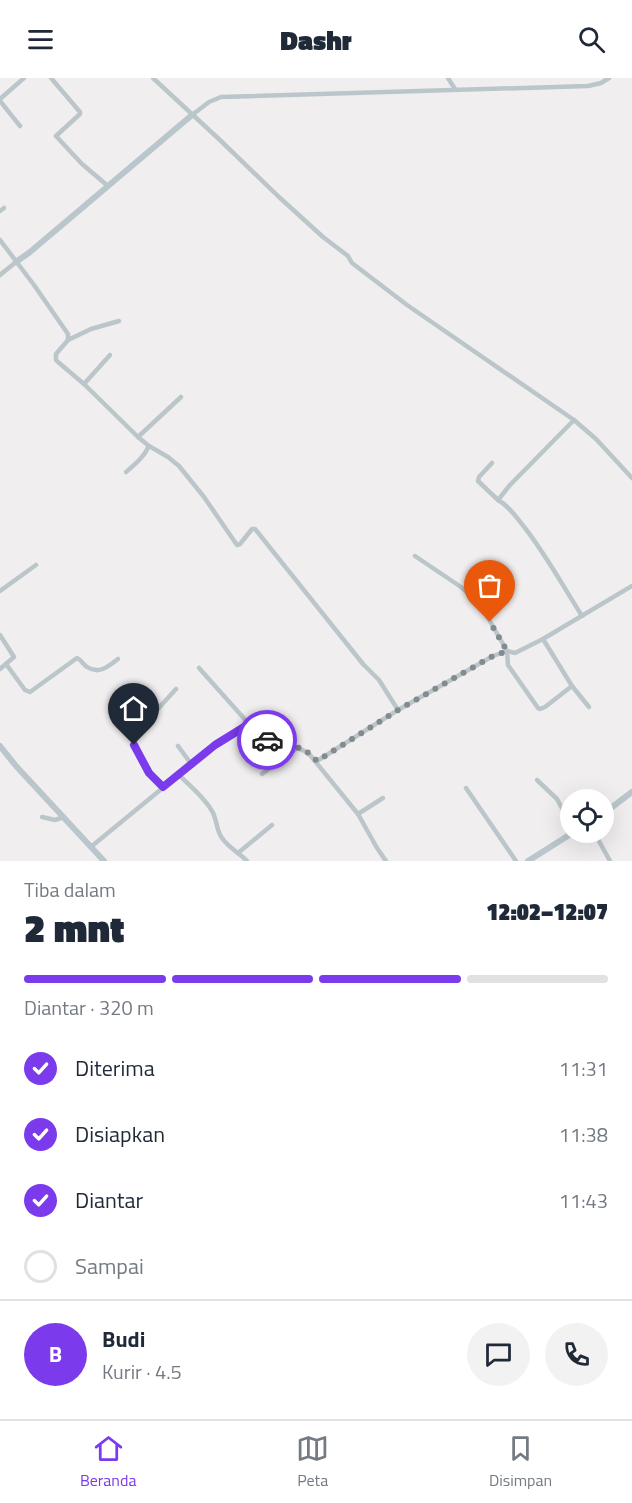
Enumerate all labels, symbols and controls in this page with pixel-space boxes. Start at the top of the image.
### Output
text: Dashr [280,19,352,60]
icon: menu [24,23,57,56]
icon: search [575,23,608,56]
pin [464,560,515,622]
icon: bag [473,569,506,602]
pin [108,683,159,745]
icon: home [117,692,150,725]
courier [237,710,297,770]
icon: car [251,724,284,757]
map controls [560,789,614,843]
button: locate [560,789,614,843]
text: Tiba dalam [24,874,116,905]
text: 12:02–12:07 [486,895,608,929]
text: 2 mnt [24,898,124,957]
text: Diantar · 320 m [24,992,154,1023]
text: Diterima [75,1051,155,1085]
icon: check [24,1052,57,1085]
text: 11:31 [559,1053,608,1084]
text: Disiapkan [75,1117,165,1151]
icon: check [24,1118,57,1151]
text: 11:38 [559,1119,608,1150]
text: Diantar [75,1183,143,1217]
icon: check [24,1184,57,1217]
text: 11:43 [559,1185,608,1216]
text: Sampai [75,1249,144,1283]
text: Budi [102,1322,145,1356]
button: chat [467,1323,530,1386]
button: phone [545,1323,608,1386]
text: B [49,1337,62,1371]
text: Kurir · 4.5 [102,1356,182,1387]
tab: Beranda [80,1432,136,1492]
tab: Peta [296,1432,329,1492]
tab: Disimpan [489,1432,552,1492]

